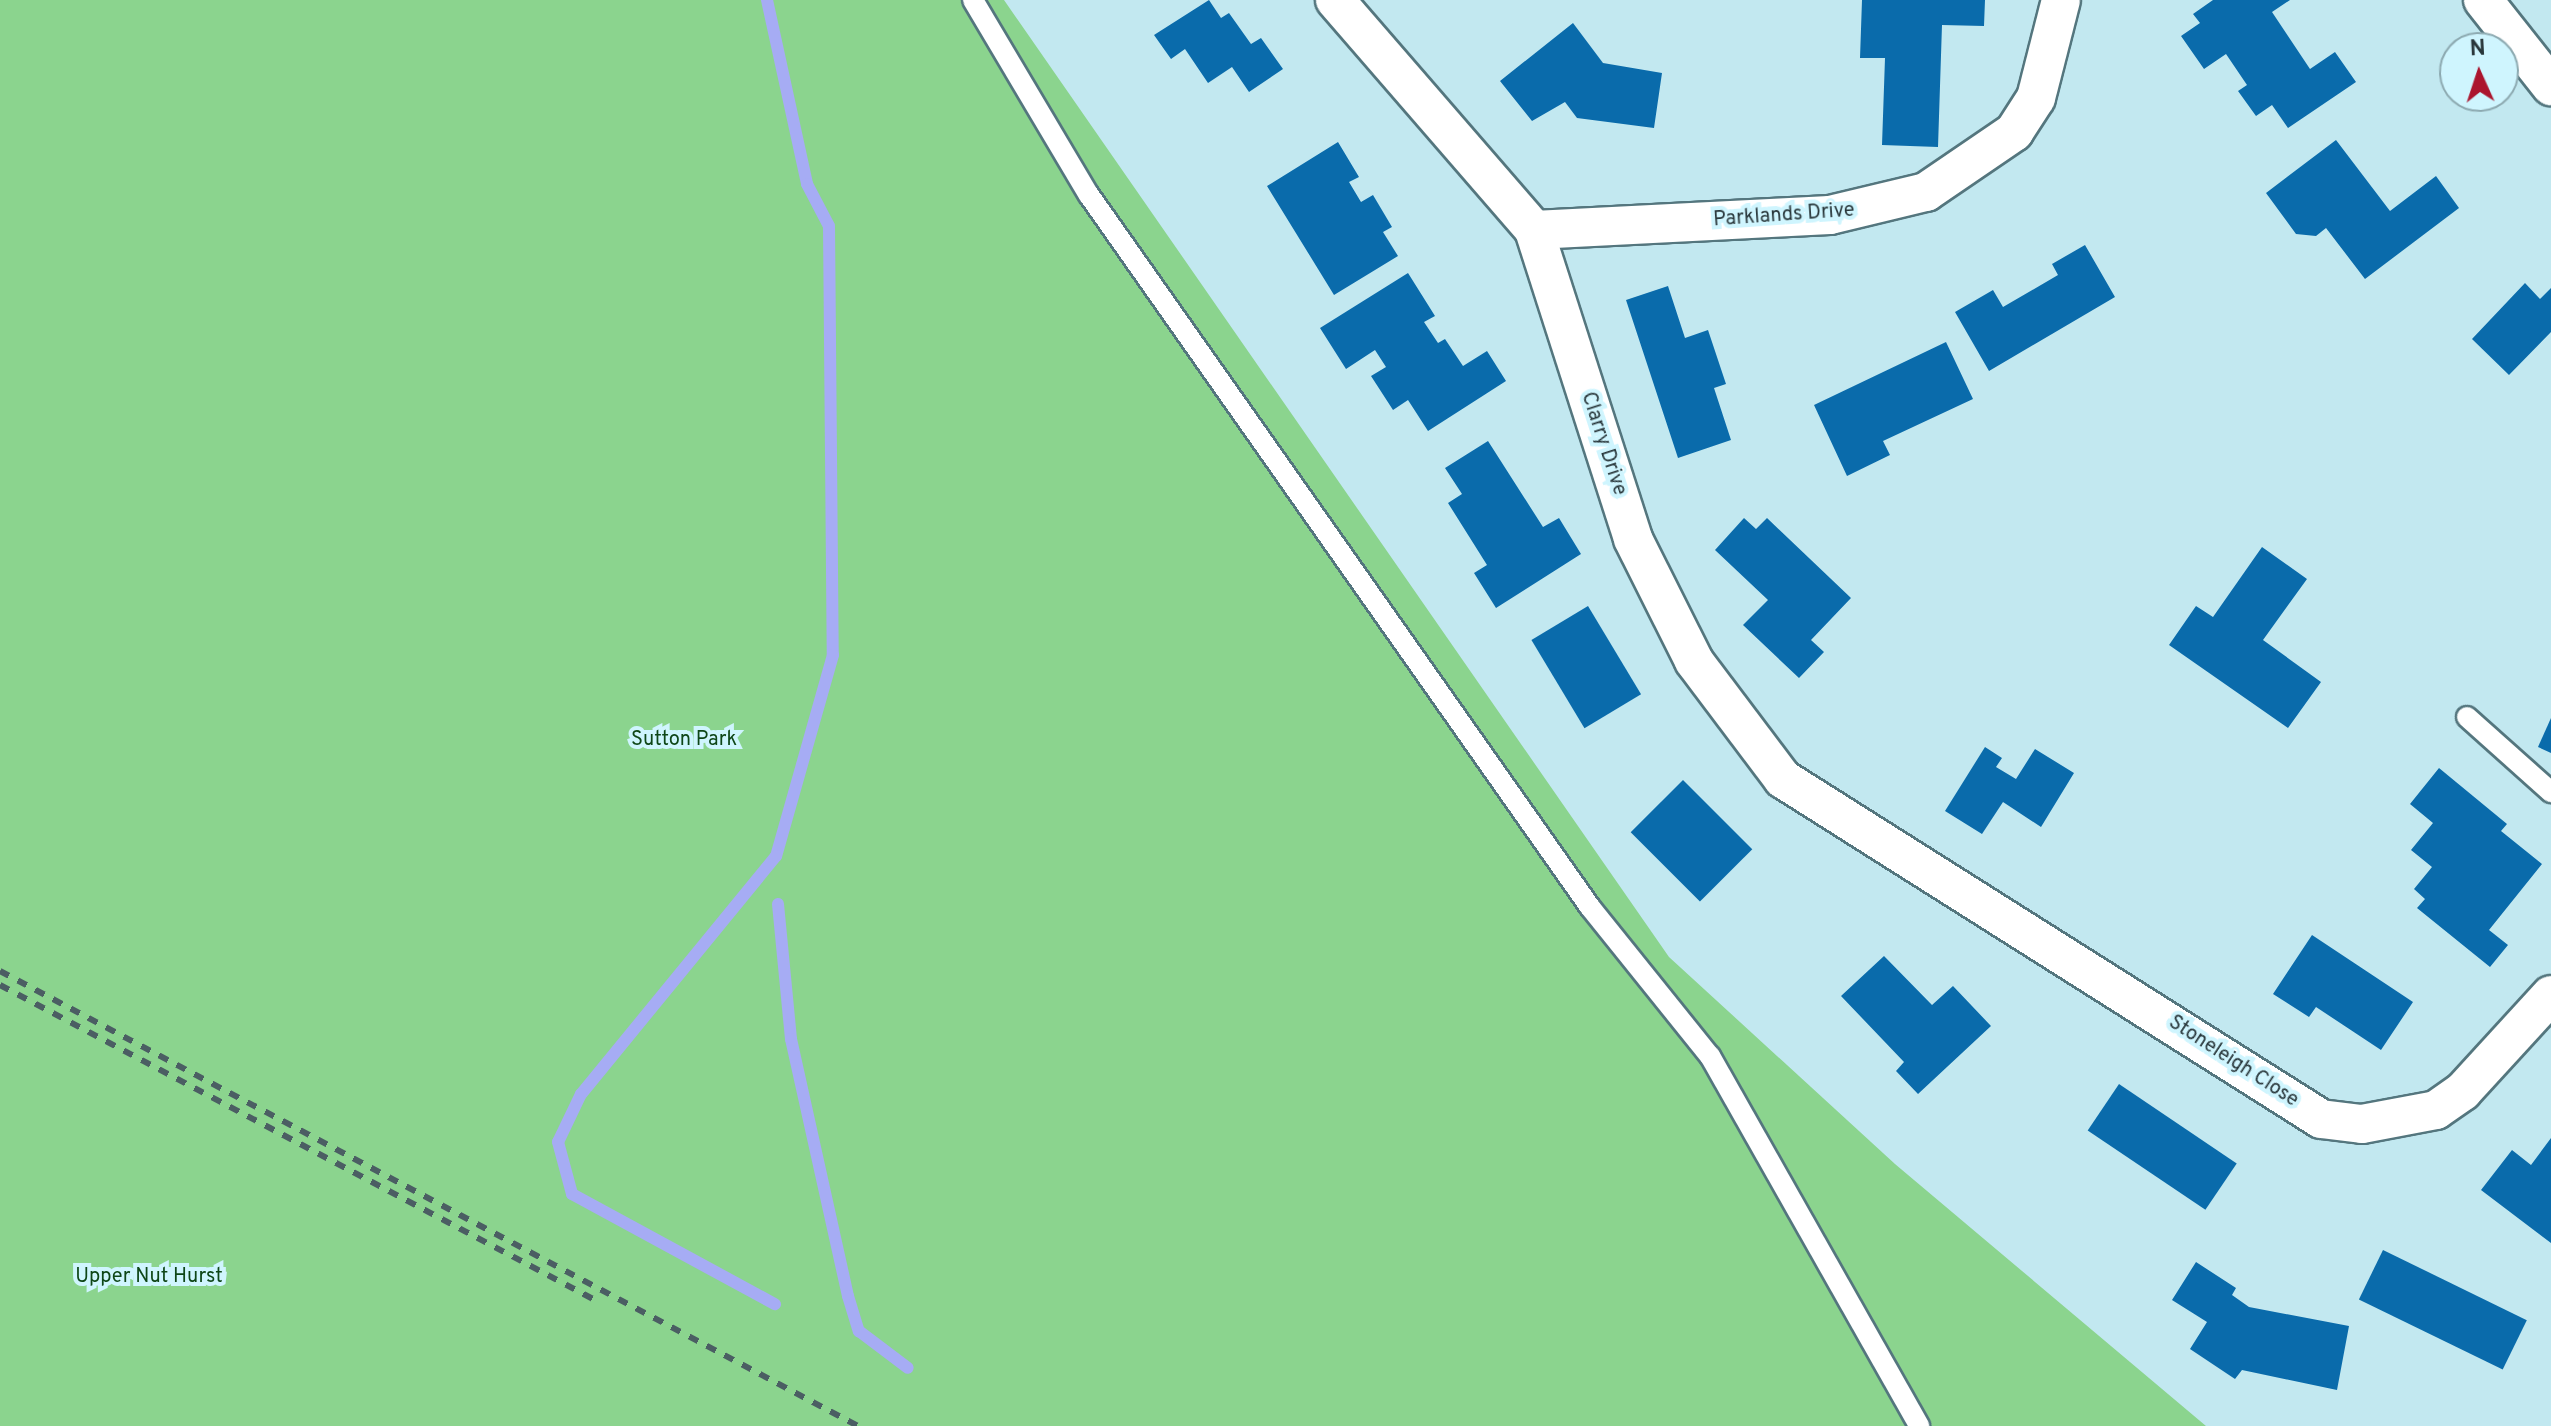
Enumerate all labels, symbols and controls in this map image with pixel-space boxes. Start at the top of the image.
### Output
north arrow [2439,32,2519,112]
text: N [2469,36,2486,63]
street label: Parklands Drive [1713,199,1855,233]
street label: Clarry Drive [1575,389,1631,499]
park label: Sutton Park [631,728,737,752]
street label: Stoneleigh Close [2164,1011,2302,1113]
park label: Upper Nut Hurst [75,1265,223,1289]

